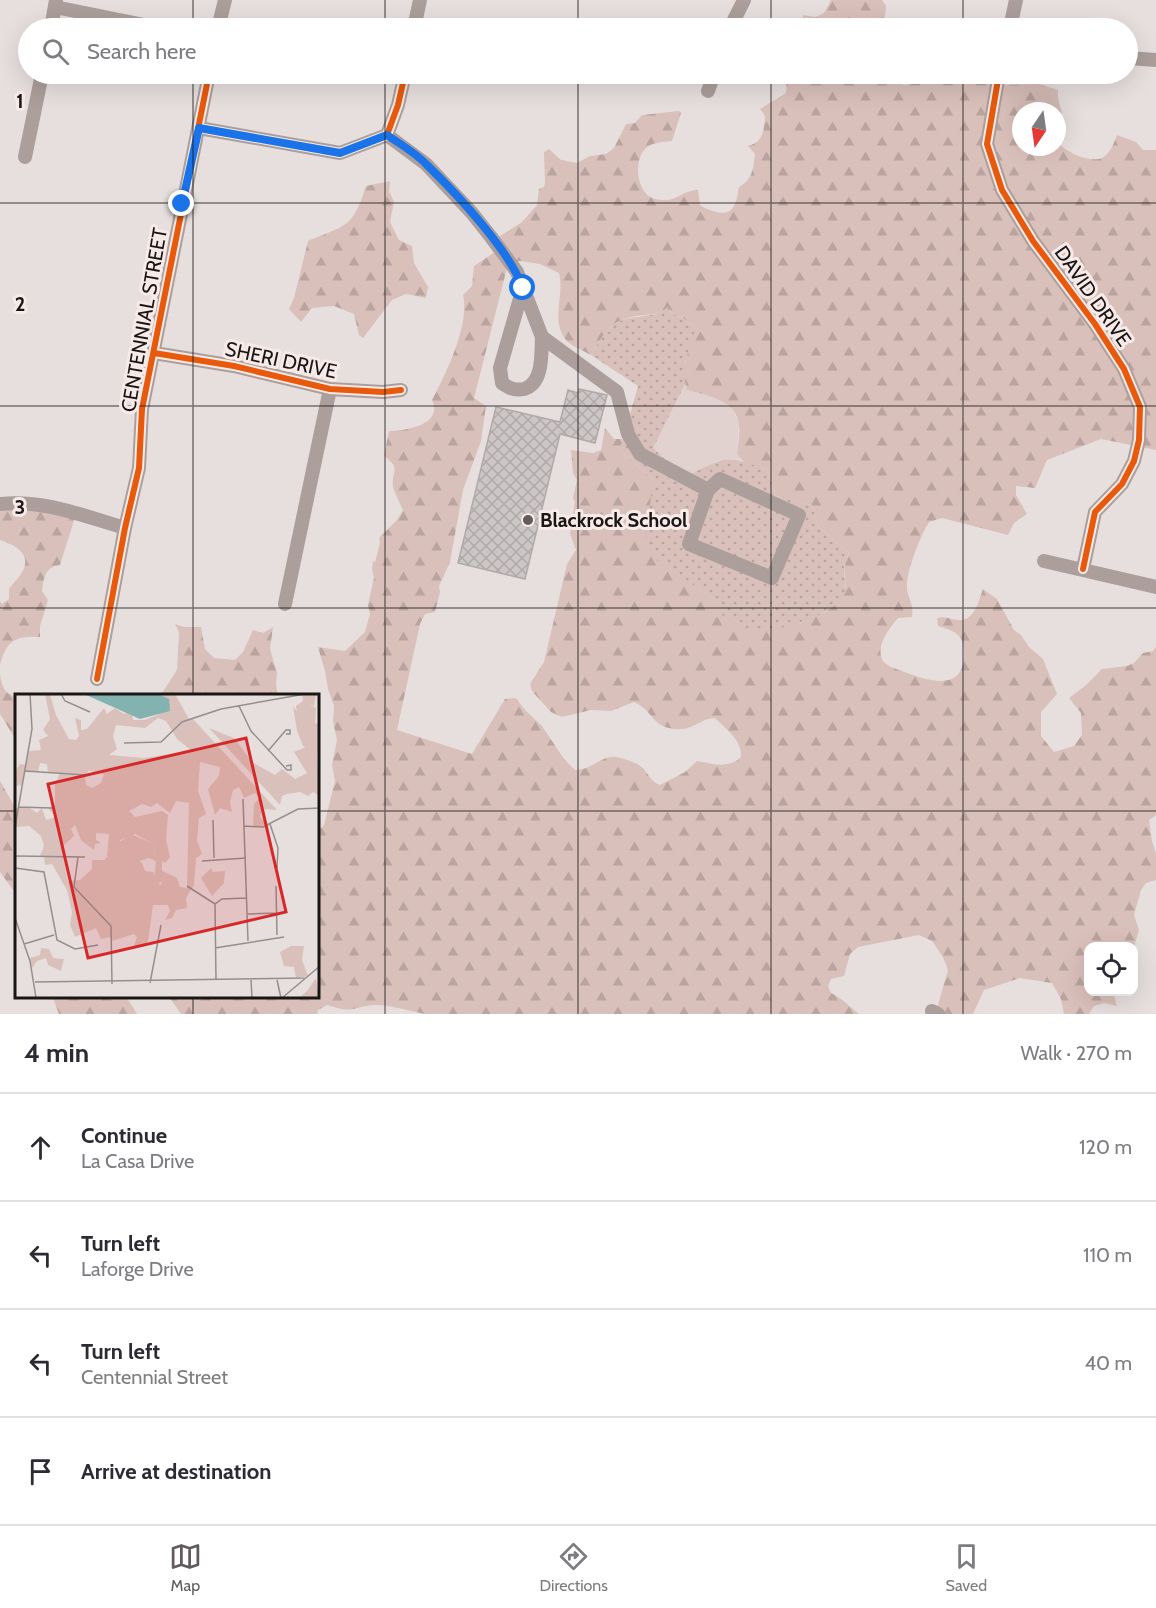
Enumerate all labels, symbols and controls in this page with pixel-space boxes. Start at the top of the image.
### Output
search box [18,18,1138,84]
icon: search [39,35,72,68]
text: Search here [87,38,196,65]
text: 1 [16,89,24,113]
north arrow [1012,102,1066,156]
route end [168,190,194,216]
street label: CENTENNIAL STREET [116,226,172,414]
street label: DAVID DRIVE [1050,241,1136,351]
route start [509,274,535,300]
text: 2 [15,292,25,316]
street label: SHERI DRIVE [223,336,339,384]
text: 3 [15,495,25,519]
place label: Blackrock School [540,508,687,532]
marker: Blackrock School [521,513,535,527]
inset map [15,694,320,999]
map controls [1084,942,1138,996]
button: locate [1084,942,1138,996]
text: 4 min [24,1037,89,1069]
text: Walk · 270 m [1020,1041,1132,1065]
text: Continue [81,1122,167,1149]
icon: ahead [24,1131,57,1164]
text: 120 m [1079,1135,1132,1159]
text: La Casa Drive [81,1149,194,1173]
text: Turn left [81,1230,160,1257]
icon: left [24,1239,57,1272]
text: 110 m [1083,1243,1132,1267]
text: Laforge Drive [81,1257,194,1281]
text: Turn left [81,1338,160,1365]
icon: left [24,1347,57,1380]
text: 40 m [1084,1351,1132,1375]
text: Centennial Street [81,1365,228,1389]
icon: arrive [24,1455,57,1488]
text: Arrive at destination [81,1458,271,1485]
tab: Map [169,1540,202,1595]
tab: Directions [540,1540,608,1595]
tab: Saved [946,1540,987,1595]

